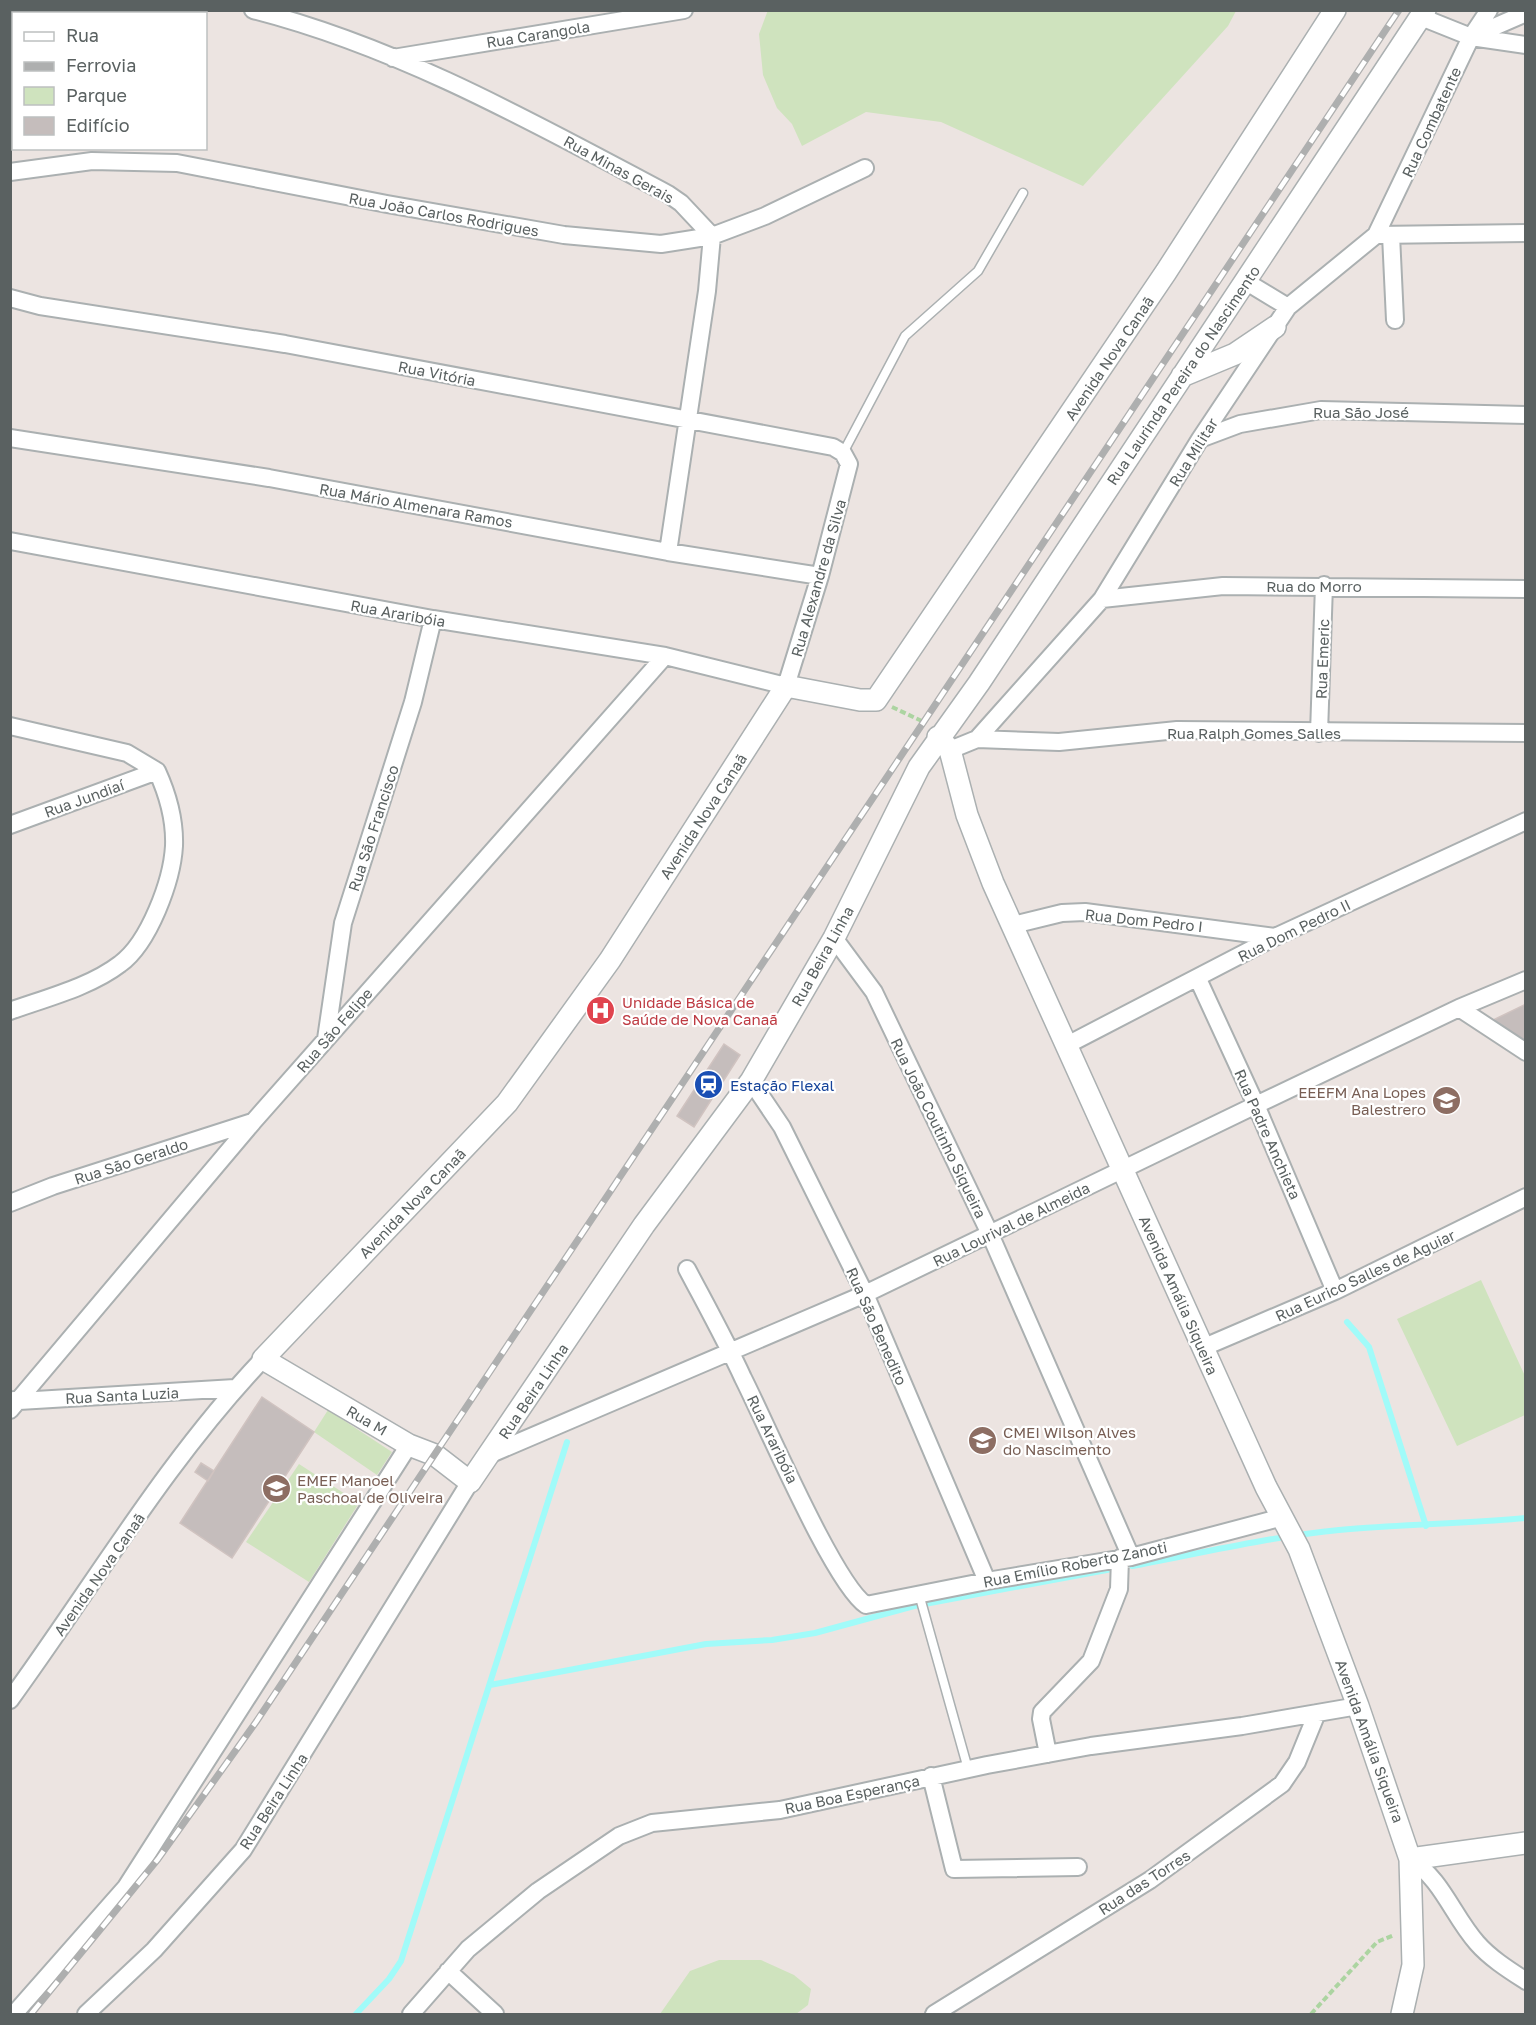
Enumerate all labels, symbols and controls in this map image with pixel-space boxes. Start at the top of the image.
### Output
legend [12,12,207,150]
street label: Rua Carangola [485,17,591,51]
text: Rua [66,24,99,46]
text: Ferrovia [66,54,136,76]
street label: Rua Combatente [1398,64,1465,180]
text: Parque [66,84,127,106]
text: Edifício [66,114,130,136]
street label: Rua Minas Gerais [561,131,677,207]
street label: Rua João Carlos Rodrigues [348,188,541,240]
street label: Rua Laurinda Pereira do Nascimento [1103,262,1263,488]
street label: Avenida Nova Canaã [1061,293,1157,423]
street label: Rua Vitória [397,357,477,389]
street label: Rua São José [1313,403,1409,421]
street label: Rua Militar [1165,414,1221,490]
street label: Rua Mário Almenara Ramos [318,479,514,531]
street label: Rua Alexandre da Silva [787,497,849,659]
street label: Rua do Morro [1266,577,1362,595]
street label: Rua Araribóia [349,596,447,630]
street label: Rua Emeric [1312,619,1332,699]
street label: Rua Ralph Gomes Salles [1167,724,1341,742]
street label: Avenida Nova Canaã [656,750,750,882]
street label: Rua São Francisco [344,763,402,893]
street label: Rua Jundiaí [42,775,127,821]
street label: Rua Dom Pedro II [1235,895,1353,965]
street label: Rua Beira Linha [787,903,857,1009]
street label: Rua Dom Pedro I [1084,905,1204,935]
street label: Rua São Felipe [292,984,376,1076]
place label: Unidade Básica de Saúde de Nova Canaã [622,993,778,1028]
hospital icon: Unidade Básica de Saúde de Nova Canaã [585,995,617,1027]
street label: Rua João Coutinho Siqueira [887,1035,991,1221]
street label: Rua Padre Anchieta [1231,1066,1305,1202]
station icon: Estação Flexal [693,1069,725,1101]
place label: Estação Flexal [730,1076,835,1094]
place label: EEEFM Ana Lopes Balestrero [1298,1083,1426,1118]
school or university icon: EEEFM Ana Lopes Balestrero [1431,1085,1463,1117]
street label: Rua São Geraldo [72,1134,190,1188]
street label: Avenida Nova Canaã [355,1144,469,1262]
street label: Rua Lourival de Almeida [930,1178,1092,1270]
street label: Avenida Amália Siqueira [1136,1213,1222,1377]
street label: Rua Eurico Salles de Aguiar [1272,1225,1458,1325]
street label: Rua São Benedito [843,1264,911,1388]
street label: Rua Beira Linha [494,1340,572,1442]
street label: Rua Santa Luzia [65,1383,179,1407]
street label: Rua Araribóia [744,1392,802,1486]
street label: Rua M [343,1401,391,1439]
place label: CMEI Wilson Alves do Nascimento [1003,1423,1136,1458]
school or university icon: CMEI Wilson Alves do Nascimento [966,1425,998,1457]
place label: EMEF Manoel Paschoal de Oliveira [297,1471,443,1506]
school or university icon: EMEF Manoel Paschoal de Oliveira [260,1473,292,1505]
street label: Avenida Nova Canaã [50,1509,148,1639]
street label: Rua Emílio Roberto Zanoti [981,1537,1169,1591]
street label: Avenida Amália Siqueira [1332,1657,1408,1825]
street label: Rua Beira Linha [235,1749,311,1853]
street label: Rua Boa Esperança [783,1771,921,1817]
street label: Rua das Torres [1095,1846,1193,1918]

